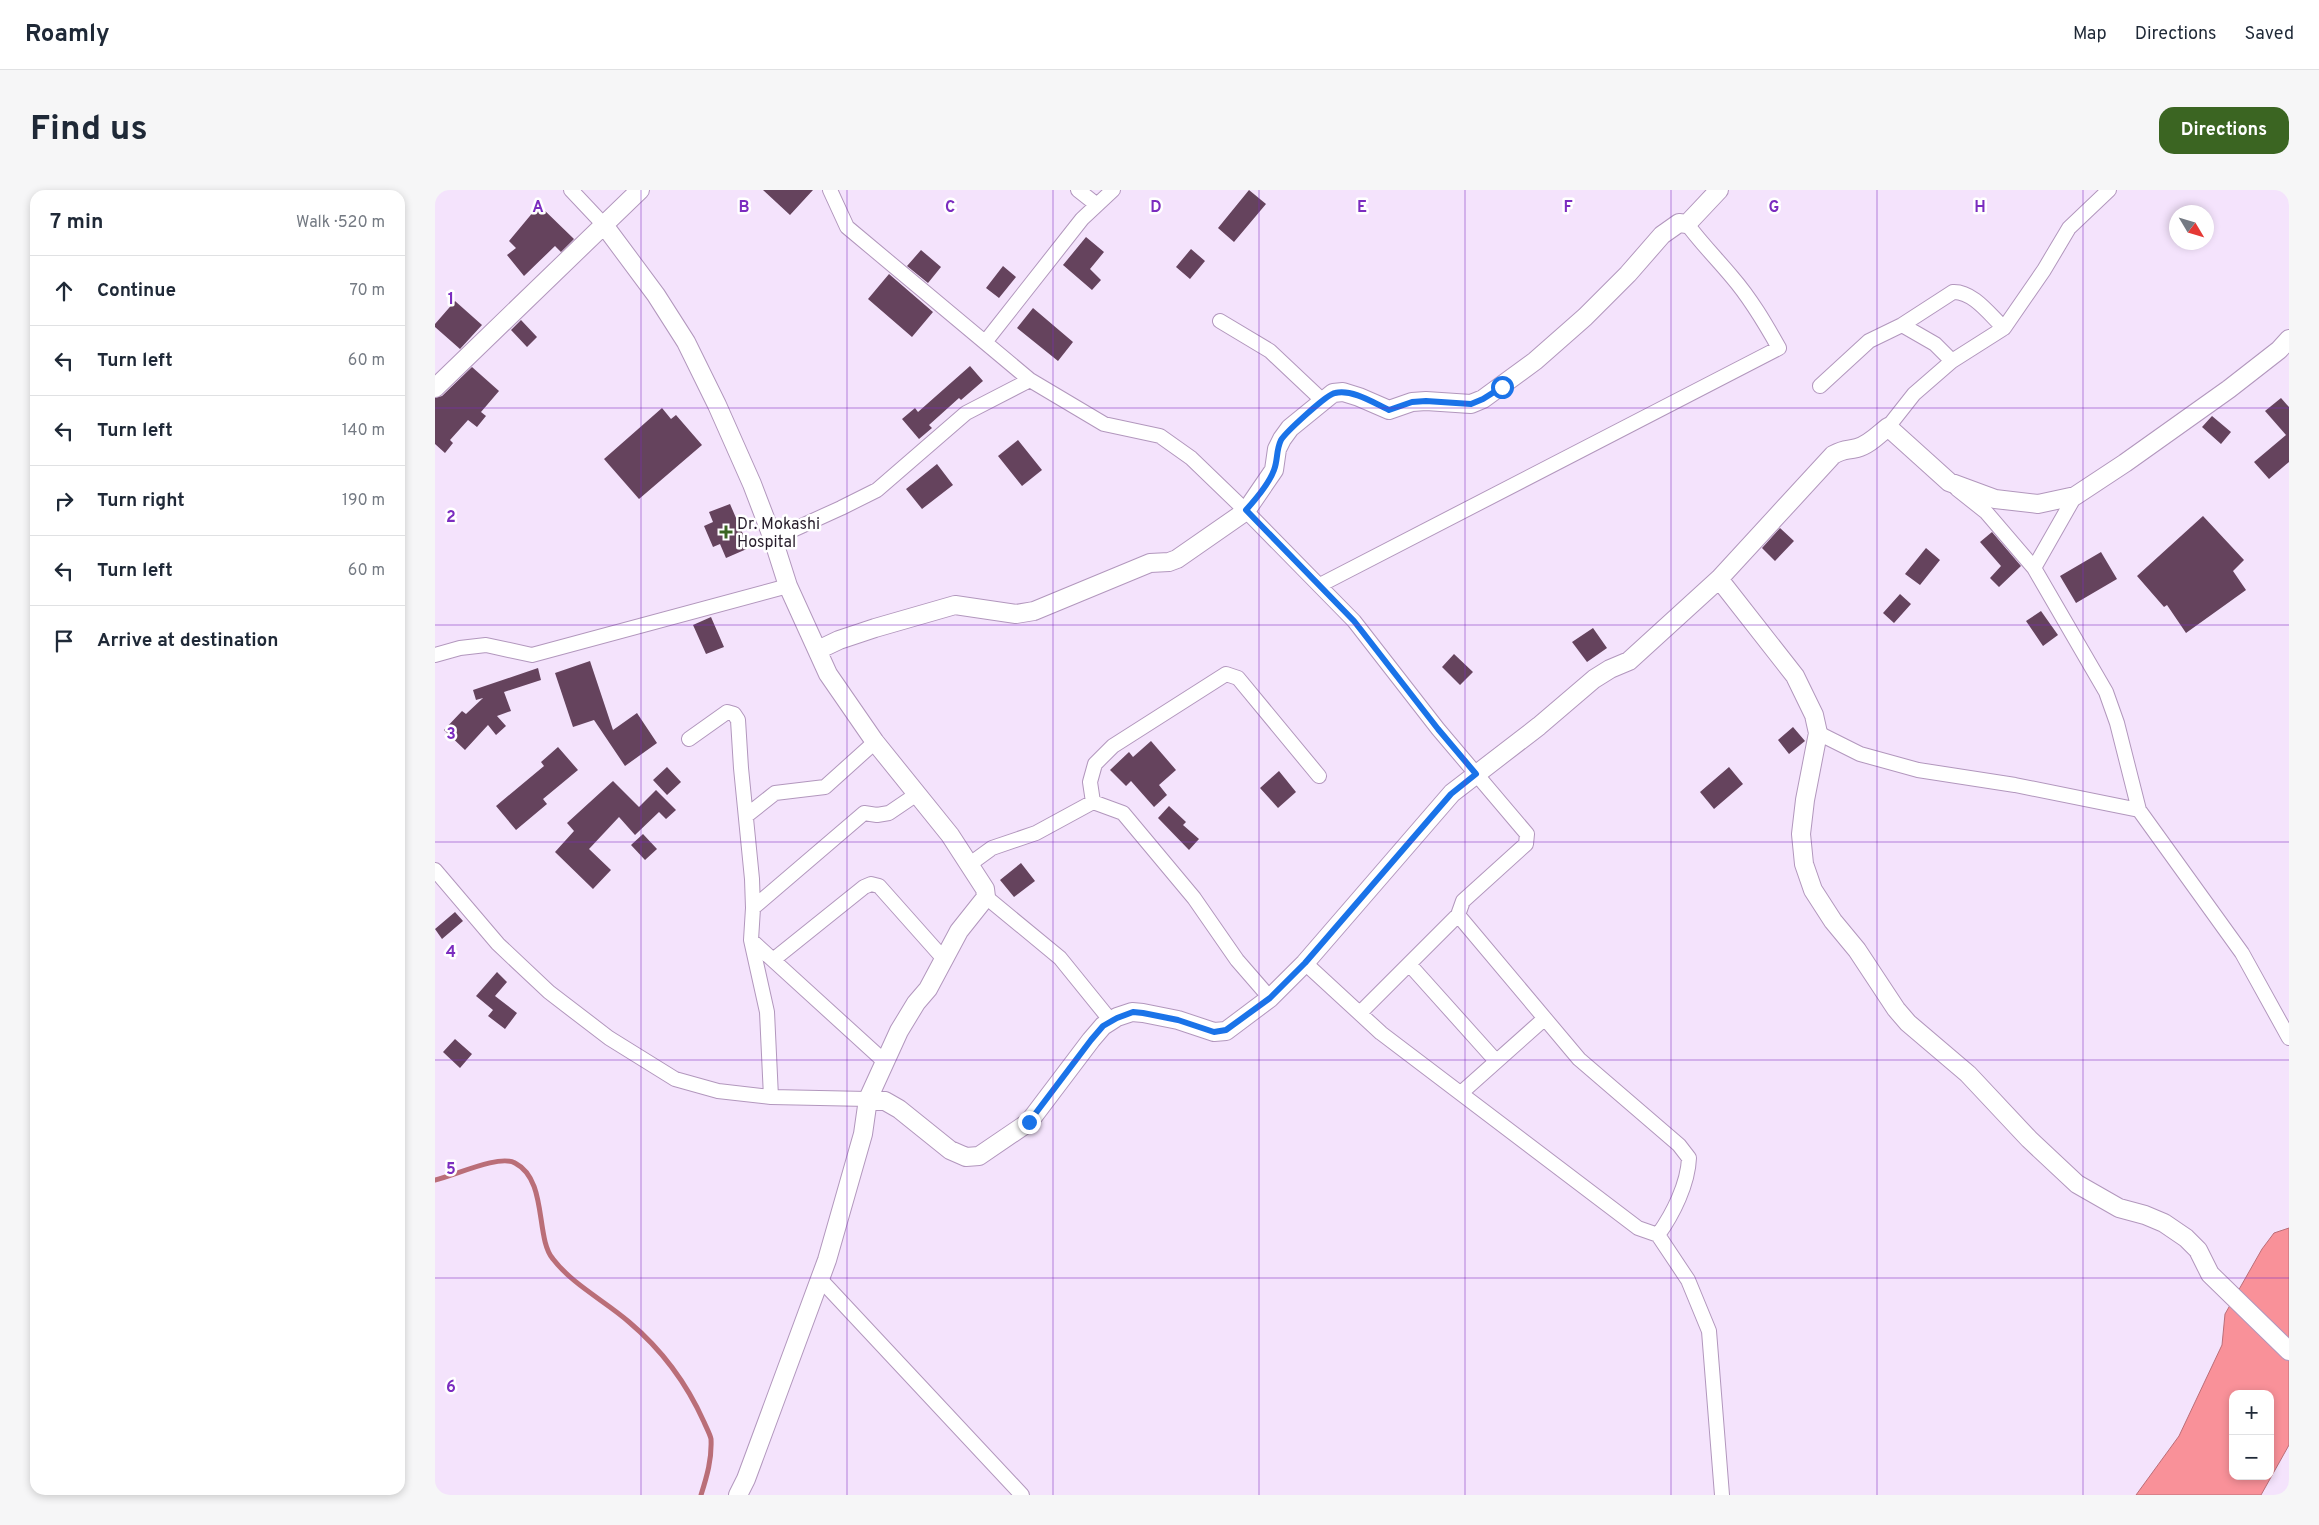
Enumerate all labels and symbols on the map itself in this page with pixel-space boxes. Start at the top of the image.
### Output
text: A [532,198,544,218]
text: B [738,198,750,218]
text: C [945,198,955,218]
text: D [1150,198,1162,218]
text: E [1357,198,1367,218]
text: F [1563,198,1573,218]
text: G [1769,198,1779,218]
text: H [1974,198,1986,218]
north arrow [2169,205,2214,250]
text: 1 [448,290,454,310]
route start [1491,376,1514,399]
text: 2 [446,508,456,528]
place label: Dr. Mokashi Hospital [737,515,820,553]
marker: Dr. Mokashi Hospital [719,525,733,539]
text: 3 [446,725,456,745]
text: 4 [446,943,456,963]
route end [1018,1111,1041,1134]
text: 5 [446,1160,456,1180]
text: 6 [446,1378,456,1398]

